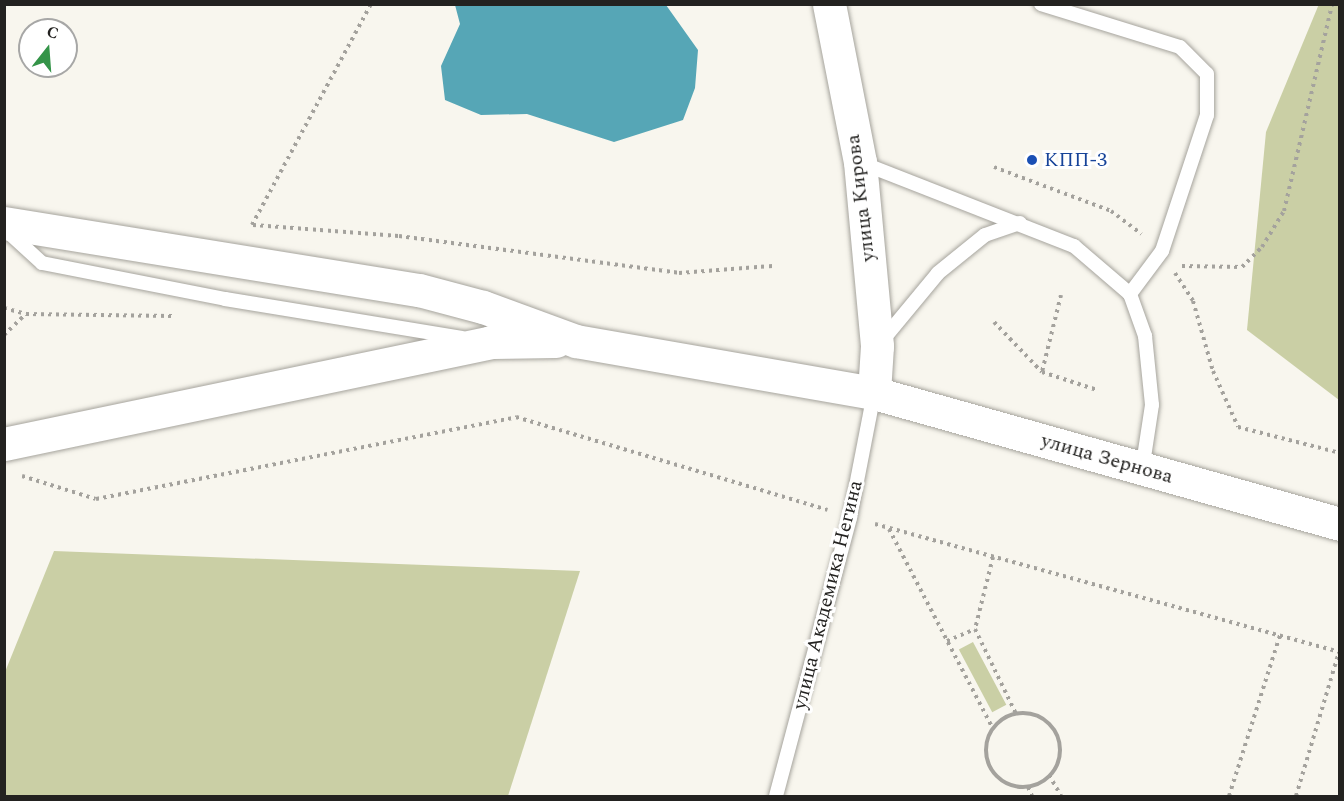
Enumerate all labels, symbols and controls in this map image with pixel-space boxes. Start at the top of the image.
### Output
north arrow [18,18,78,78]
text: С [44,20,62,46]
street label: улица Кирова [841,133,881,263]
place label: КПП-3 [1044,148,1107,172]
marker: КПП-3 [1025,153,1039,167]
street label: улица Зернова [1038,429,1176,489]
street label: улица Академика Негина [788,478,868,712]

